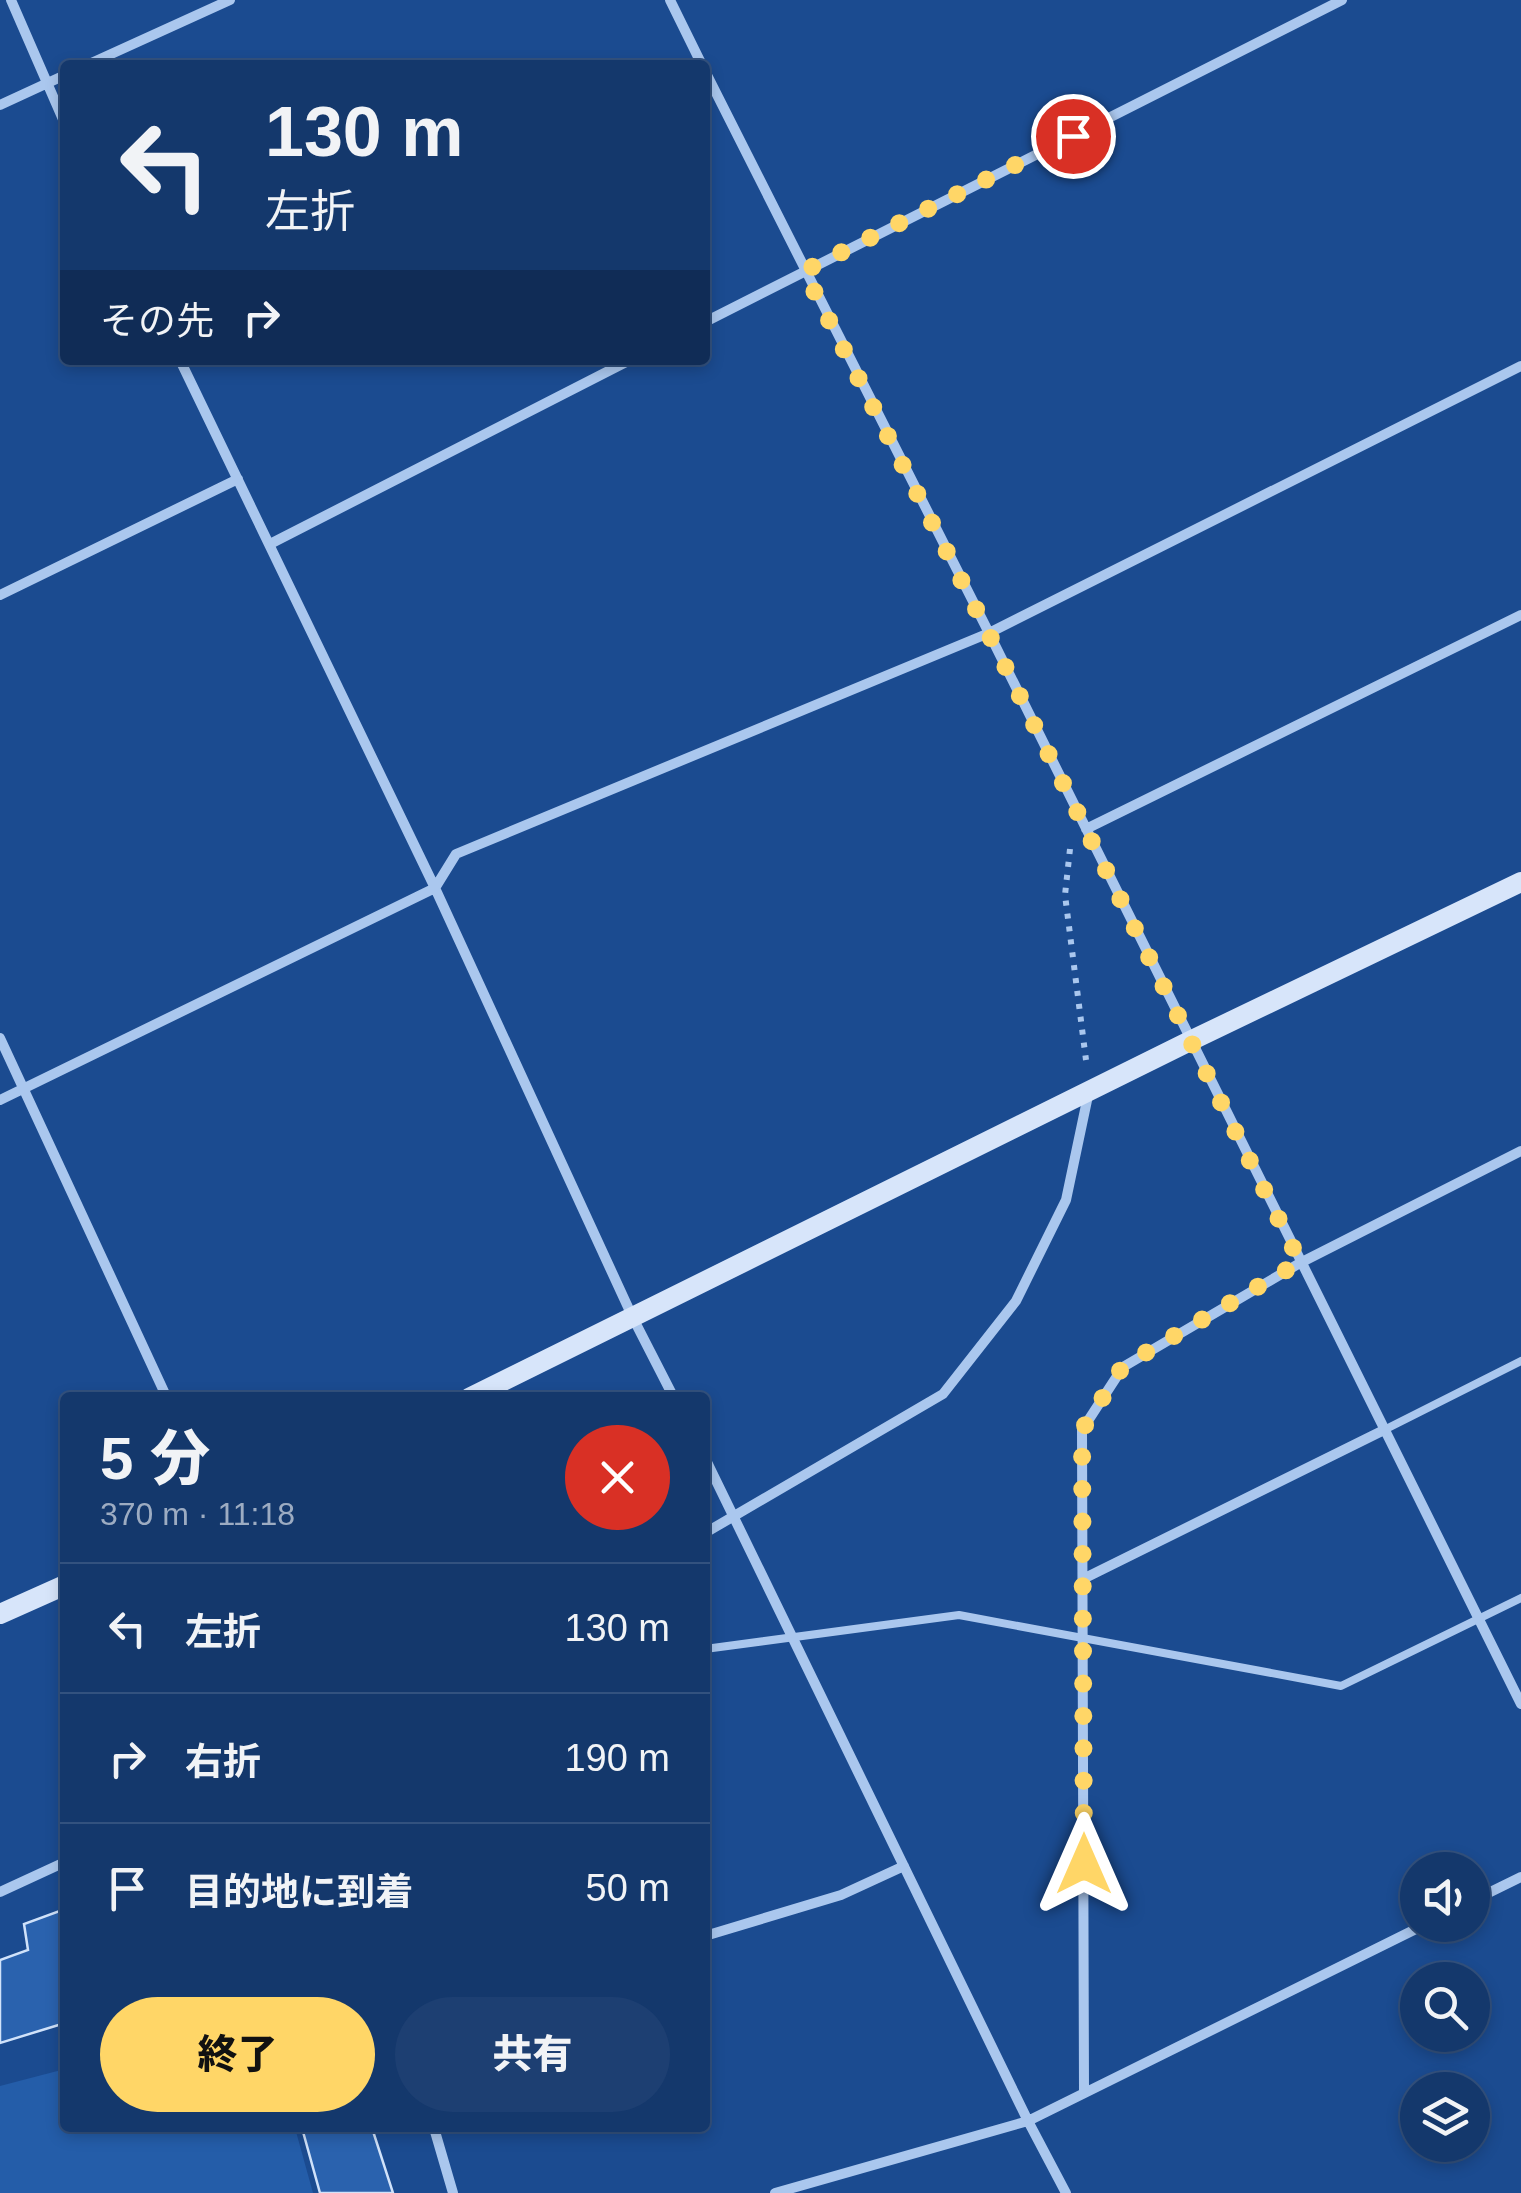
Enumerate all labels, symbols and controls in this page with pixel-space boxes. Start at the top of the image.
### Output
text: 130 m [265,93,463,171]
pin [1031,94,1116,179]
icon: left [100,100,230,230]
icon: arrive [1046,109,1101,164]
text: 左折 [265,186,355,237]
icon: right [234,290,289,345]
text: その先 [100,300,214,342]
text: 5 分 [100,1425,210,1492]
button: close [565,1425,670,1530]
text: 370 m · 11:18 [100,1496,295,1532]
icon: left [100,1601,155,1656]
text: 130 m [564,1607,670,1649]
text: 左折 [185,1611,261,1653]
icon: right [100,1731,155,1786]
text: 190 m [564,1737,670,1779]
text: 右折 [185,1741,261,1783]
position arrow [1032,1812,1136,1916]
map controls [1400,1852,1490,2162]
button: sound [1400,1852,1490,1942]
icon: arrive [100,1861,155,1916]
text: 50 m [586,1867,670,1909]
text: 目的地に到着 [185,1871,413,1913]
button: search [1400,1962,1490,2052]
button: 終了 [100,1997,375,2112]
button: 共有 [395,1997,670,2112]
button: layers [1400,2072,1490,2162]

